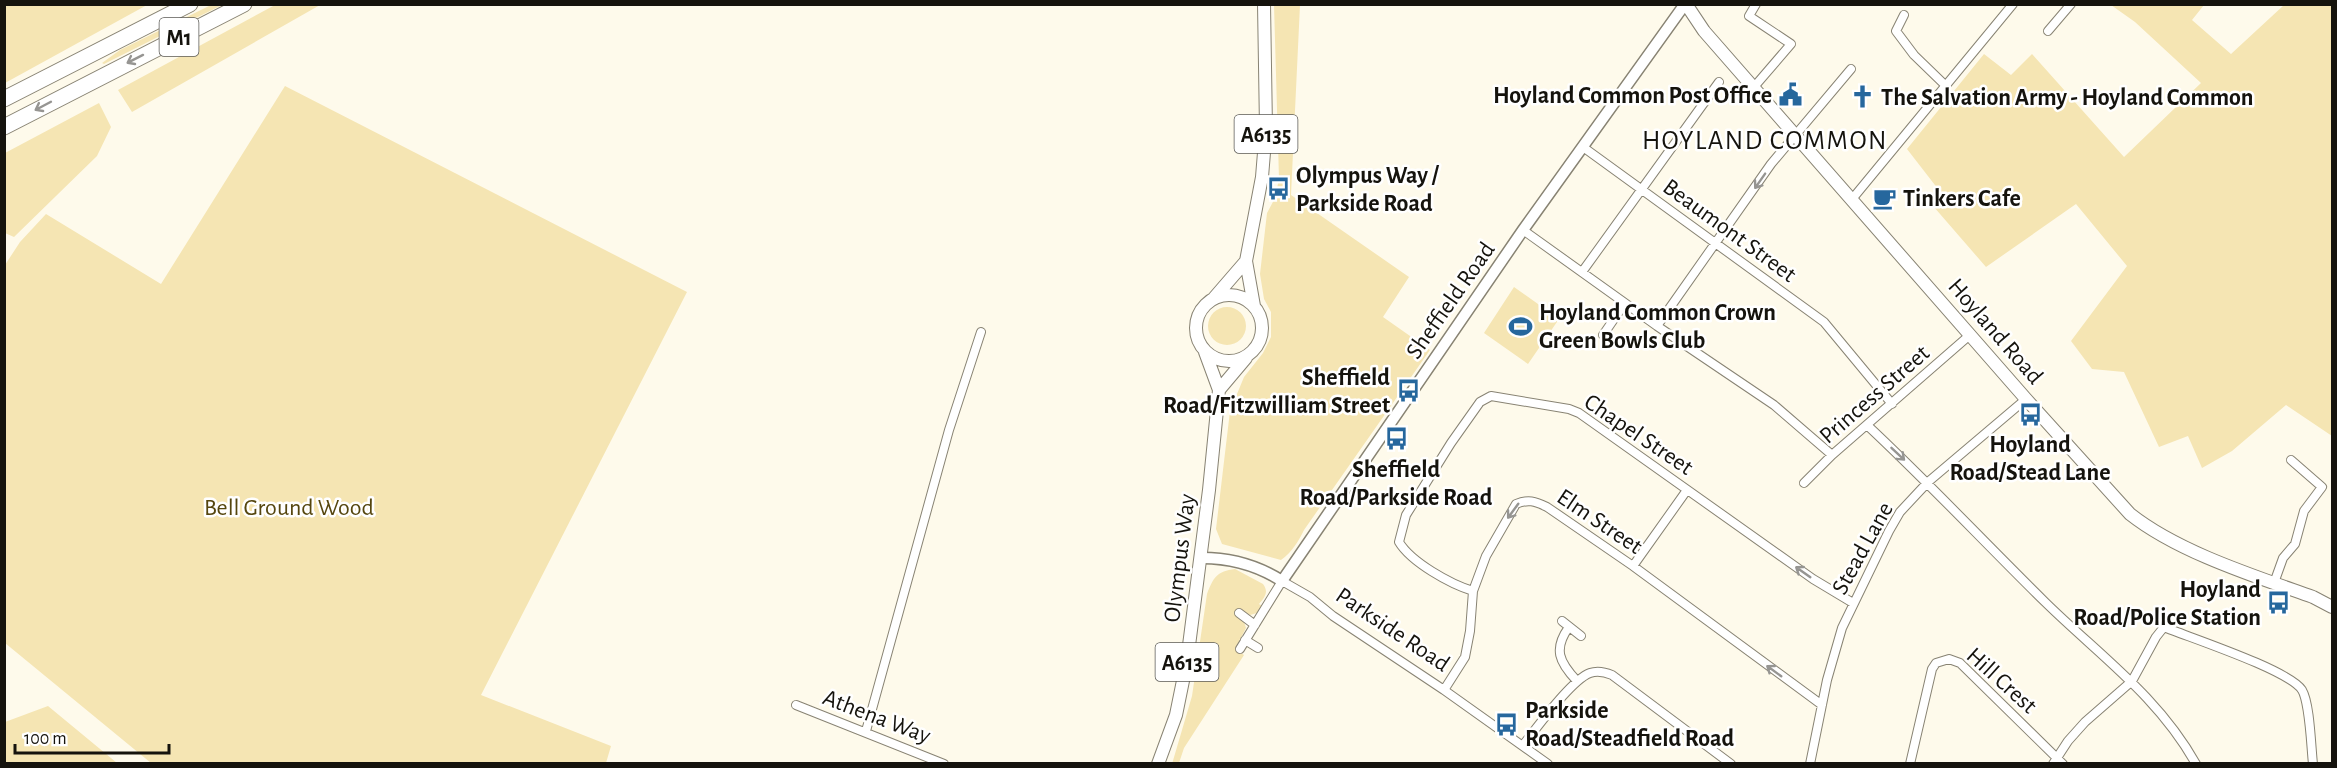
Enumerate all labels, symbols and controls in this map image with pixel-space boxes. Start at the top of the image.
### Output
road number: M1 [160,18,198,56]
one-way arrow [127,53,144,65]
public building icon: Hoyland Common Post Office [1777,82,1803,108]
place label: Hoyland Common Post Office [1493,84,1772,108]
church icon: The Salvation Army - Hoyland Common [1850,84,1876,110]
place label: The Salvation Army - Hoyland Common [1881,86,2253,110]
one-way arrow [35,101,53,112]
road number: A6135 [1234,115,1298,153]
district label: HOYLAND COMMON [1642,127,1888,154]
place label: Olympus Way / Parkside Road [1296,164,1440,216]
one-way arrow [1754,172,1766,188]
street label: Beaumont Street [1658,175,1801,287]
bus stop icon: Olympus Way / Parkside Road [1265,176,1291,202]
cafe icon: Tinkers Cafe [1872,185,1898,211]
place label: Tinkers Cafe [1903,187,2021,211]
street label: Sheffield Road [1402,238,1500,363]
street label: Hoyland Road [1943,274,2047,389]
place label: Hoyland Common Crown Green Bowls Club [1539,301,1776,353]
sports icon: Hoyland Common Crown Green Bowls Club [1508,313,1534,339]
street label: Princess Street [1815,341,1934,449]
place label: Sheffield Road/Fitzwilliam Street [1163,366,1390,418]
bus stop icon: Sheffield Road/Fitzwilliam Street [1395,378,1421,404]
street label: Chapel Street [1580,390,1698,480]
bus stop icon: Hoyland Road/Stead Lane [2017,401,2043,427]
bus stop icon: Sheffield Road/Parkside Road [1383,426,1409,452]
place label: Hoyland Road/Stead Lane [1949,433,2111,485]
one-way arrow [1890,447,1905,461]
place label: Sheffield Road/Parkside Road [1300,458,1493,510]
street label: Elm Street [1552,485,1647,559]
street label: Olympus Way [1160,493,1200,624]
park label: Bell Ground Wood [204,496,374,520]
street label: Stead Lane [1828,498,1898,599]
one-way arrow [1507,503,1520,519]
one-way arrow [1796,566,1812,578]
place label: Hoyland Road/Police Station [2073,578,2261,630]
street label: Parkside Road [1331,583,1454,676]
bus stop icon: Hoyland Road/Police Station [2266,590,2292,616]
road number: A6135 [1156,643,1218,681]
street label: Hill Crest [1962,643,2041,718]
one-way arrow [1767,665,1783,677]
street label: Athena Way [820,685,934,748]
place label: Parkside Road/Steadfield Road [1525,699,1735,751]
bus stop icon: Parkside Road/Steadfield Road [1494,711,1520,737]
scale bar [15,717,170,755]
text: 100 m [24,730,67,748]

